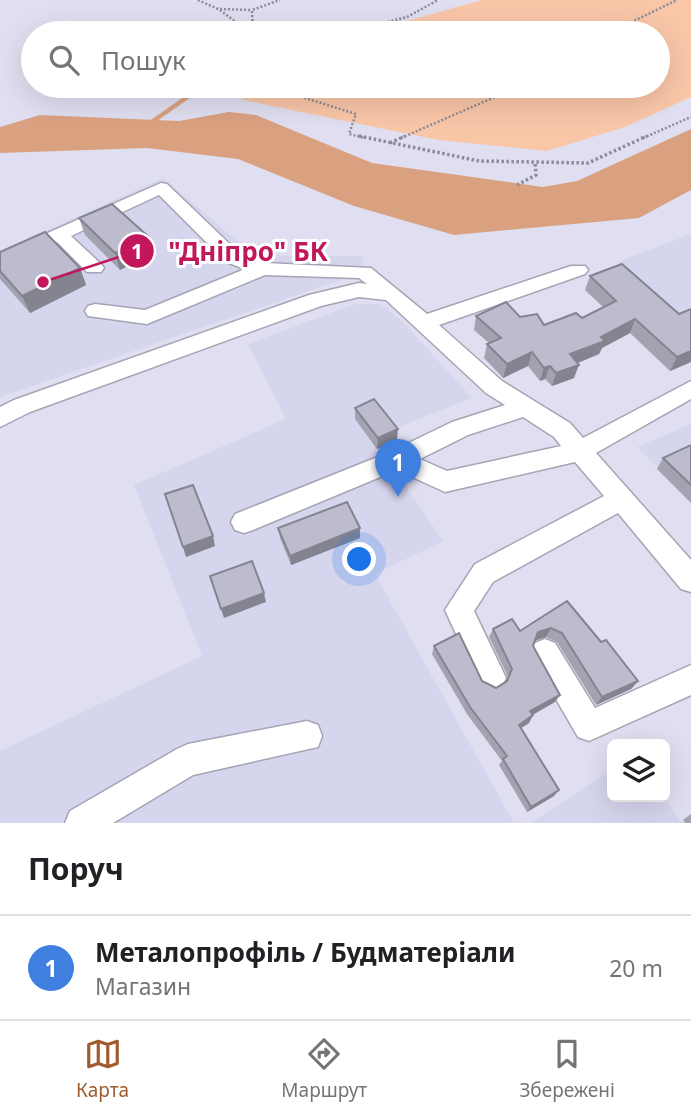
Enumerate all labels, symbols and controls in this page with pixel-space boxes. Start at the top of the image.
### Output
search box [21,21,670,98]
icon: search [45,41,83,79]
text: Пошук [101,42,186,78]
callout: "Дніпро" БК [119,228,342,275]
text: "Дніпро" БК [168,233,328,269]
text: 1 [131,237,143,265]
pin: 1 [375,439,421,497]
your location [342,542,376,576]
map controls [607,739,670,802]
button: layers [607,739,670,802]
text: Поруч [28,848,124,889]
text: Металопрофіль / Будматеріали [95,934,515,970]
text: 1 [44,952,58,984]
text: 20 m [609,952,663,984]
text: Магазин [95,970,191,1002]
tab: Карта [76,1035,129,1103]
tab: Маршрут [281,1035,367,1103]
tab: Збережені [519,1035,615,1103]

